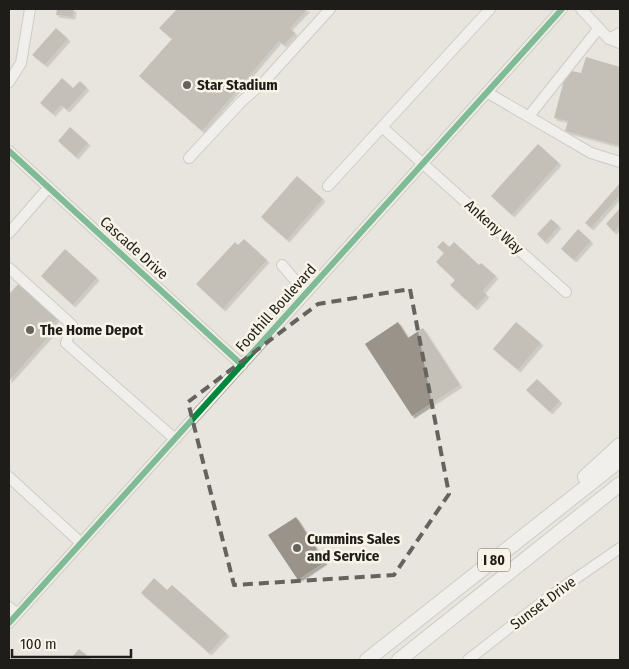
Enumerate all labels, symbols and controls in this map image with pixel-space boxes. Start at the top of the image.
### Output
place label: Star Stadium [197,76,278,94]
marker: Star Stadium [181,79,193,91]
street label: Ankeny Way [461,196,527,258]
street label: Cascade Drive [96,213,172,283]
street label: Foothill Boulevard [232,260,320,356]
place label: The Home Depot [40,321,144,339]
marker: The Home Depot [24,324,36,336]
place label: Cummins Sales and Service [307,530,400,565]
marker: Cummins Sales and Service [291,542,303,554]
road number: I 80 [478,548,510,572]
street label: Sunset Drive [507,573,579,633]
scale bar [12,626,131,658]
text: 100 m [20,635,57,653]

